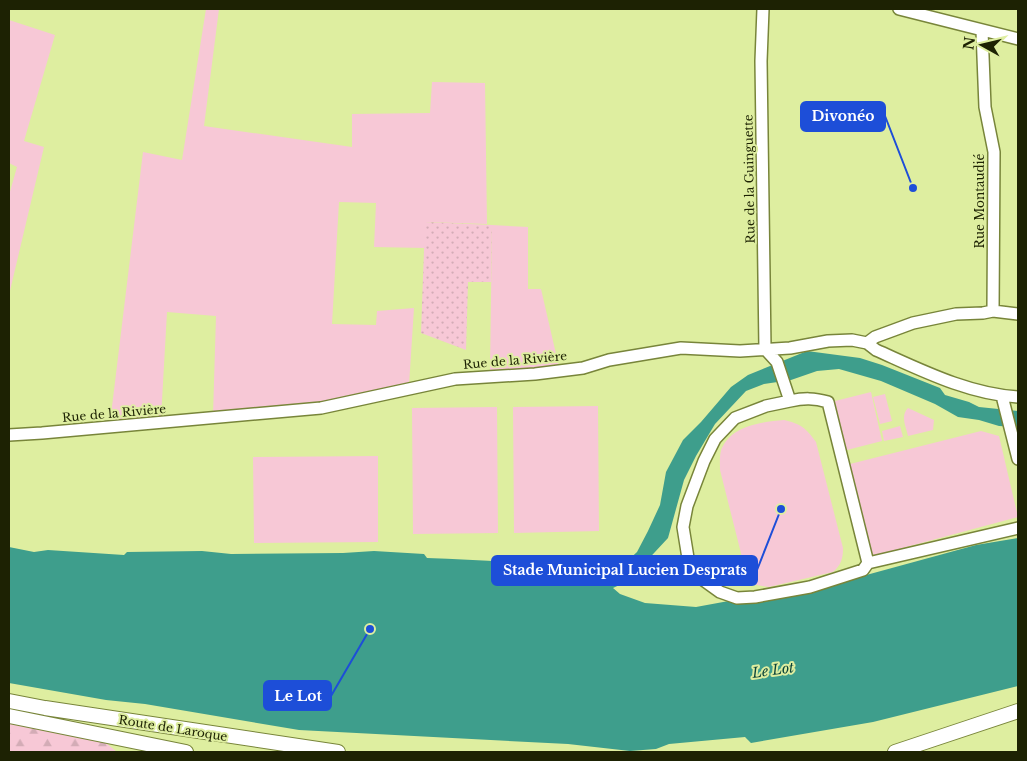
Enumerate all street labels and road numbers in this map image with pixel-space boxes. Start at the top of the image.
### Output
street label: Rue de la Guinguette [740,114,758,244]
street label: Rue Montaudié [972,153,987,248]
street label: Rue de la Rivière [462,348,568,372]
street label: Rue de la Rivière [61,401,167,425]
street label: Route de Laroque [117,712,229,744]

